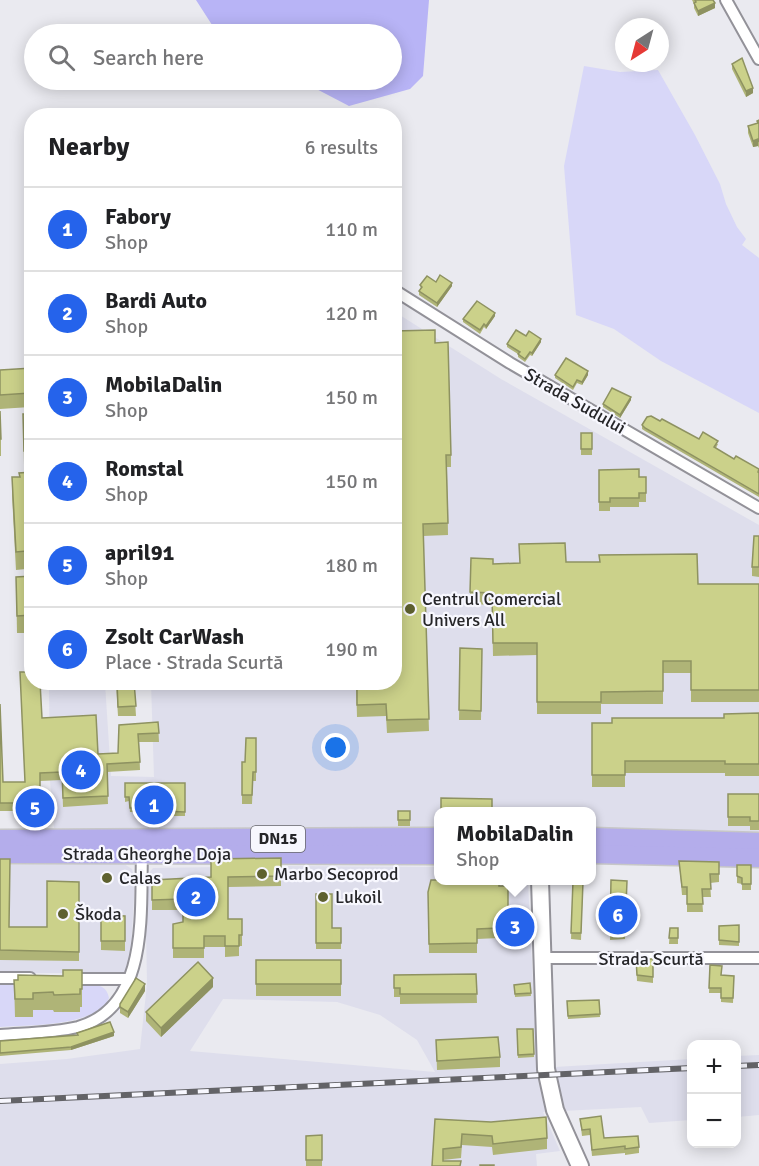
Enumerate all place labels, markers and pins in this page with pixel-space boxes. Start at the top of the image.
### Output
place label: Centrul Comercial Univers All [422,588,561,631]
marker: Centrul Comercial Univers All [403,602,417,616]
pin: 4 [62,748,100,792]
pin: 1 [134,782,174,828]
pin: 5 [15,786,54,830]
place label: Marbo Secoprod [274,863,399,885]
place label: Calas [119,867,161,889]
marker: Marbo Secoprod [255,867,269,881]
marker: Calas [100,871,114,885]
pin: 2 [176,874,216,920]
place label: Lukoil [335,886,382,908]
marker: Lukoil [316,890,330,904]
pin: 6 [598,892,638,938]
place label: Škoda [75,903,122,925]
pin: 3 [496,904,534,950]
marker: Škoda [56,907,70,921]

